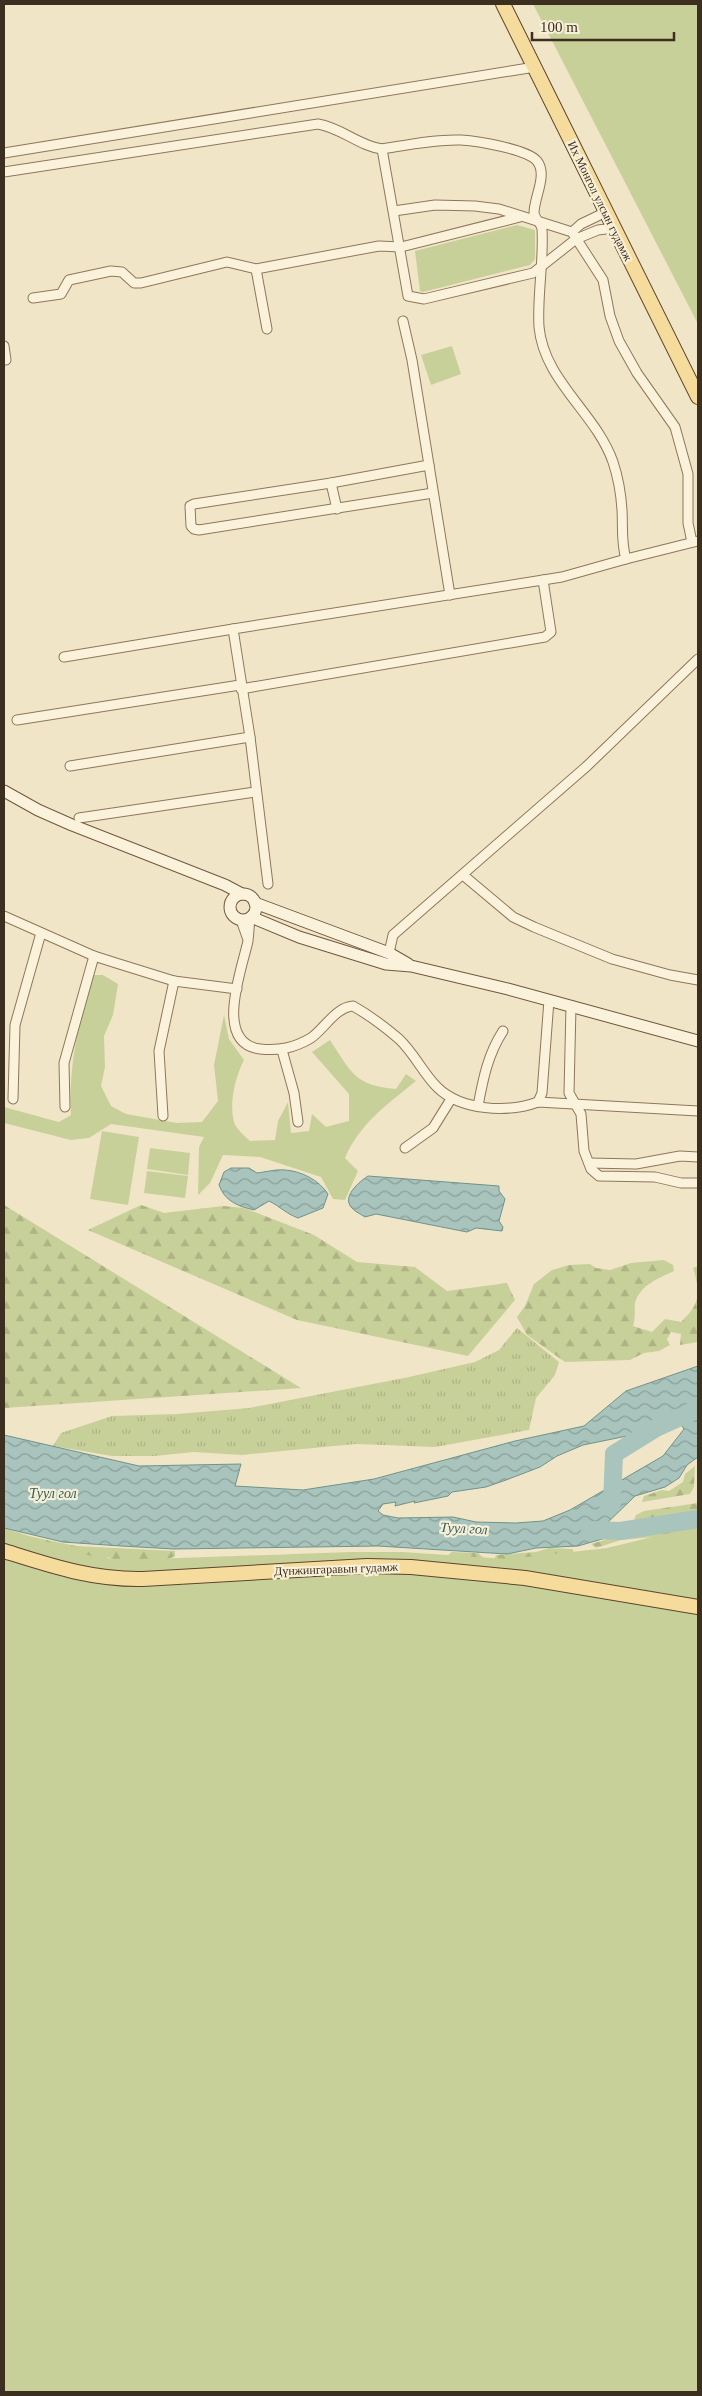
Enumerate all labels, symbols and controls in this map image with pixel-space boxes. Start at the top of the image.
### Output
scale bar [532,10,674,42]
text: 100 m [540,19,578,35]
street label: Их Монгол улсын гудамж [565,139,635,264]
water label: Туул гол [29,1486,77,1501]
water label: Туул гол [440,1520,488,1537]
street label: Дүнжингаравын гудамж [274,1560,399,1578]

